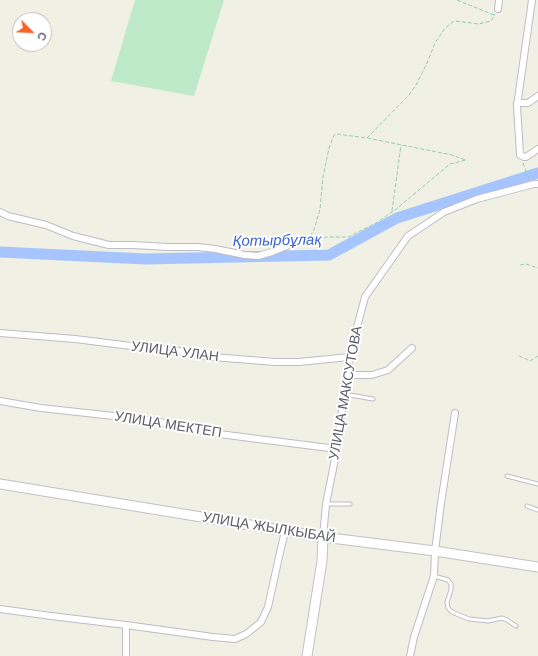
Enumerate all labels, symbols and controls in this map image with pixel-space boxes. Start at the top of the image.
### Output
north arrow [12,12,52,52]
text: С [35,30,49,43]
water label: Қотырбұлақ [232,231,322,251]
street label: УЛИЦА МАКСУТОВА [326,325,366,461]
street label: УЛИЦА УЛАН [130,338,220,366]
street label: УЛИЦА МЕКТЕП [113,408,223,442]
street label: УЛИЦА ЖЫЛКЫБАЙ [201,509,337,547]

